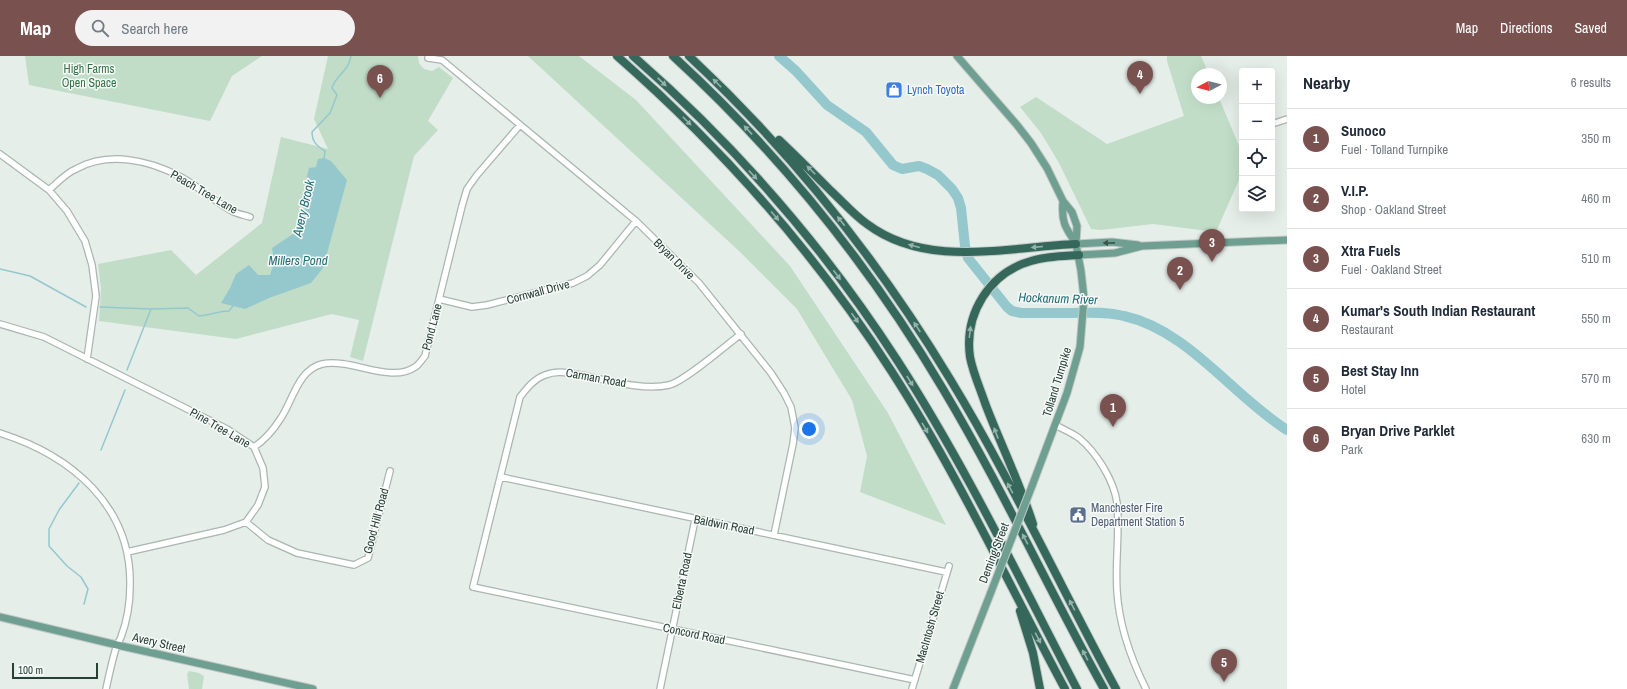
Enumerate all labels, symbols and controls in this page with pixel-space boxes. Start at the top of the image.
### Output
search box [75,10,355,46]
text: Map [20,15,51,41]
icon: search [89,17,111,39]
text: Search here [121,18,188,39]
text: Map [1456,19,1478,37]
text: Directions [1500,19,1552,37]
text: Saved [1574,19,1607,37]
park label: High Farms Open Space [62,61,116,91]
pin: 4 [1127,61,1153,94]
pin: 6 [367,65,393,98]
north arrow [1191,68,1227,104]
map controls [1239,68,1275,212]
button: + [1239,68,1275,104]
text: Nearby [1303,71,1350,94]
text: 6 results [1571,74,1611,91]
one-way arrow [658,77,667,86]
one-way arrow [712,78,722,88]
shop icon: Lynch Toyota [884,80,904,100]
place label: Lynch Toyota [907,82,965,98]
button: − [1239,104,1275,140]
one-way arrow [682,116,692,126]
text: Sunoco [1341,120,1386,141]
one-way arrow [743,125,753,135]
text: 1 [1313,130,1319,147]
text: 350 m [1581,130,1611,147]
button: locate [1239,140,1275,176]
text: Fuel · Tolland Turnpike [1341,141,1448,158]
one-way arrow [806,165,816,175]
street label: Peach Tree Lane [168,166,240,218]
one-way arrow [749,169,758,180]
button: layers [1239,176,1275,212]
water label: Avery Brook [288,177,318,239]
text: V.I.P. [1341,180,1368,201]
text: 2 [1313,190,1319,207]
text: 460 m [1581,190,1611,207]
text: Shop · Oakland Street [1341,201,1446,218]
one-way arrow [771,210,780,221]
one-way arrow [837,216,846,227]
pin: 3 [1199,229,1225,262]
street label: Bryan Drive [650,235,698,283]
one-way arrow [1102,240,1115,246]
text: Xtra Fuels [1341,240,1400,261]
one-way arrow [907,243,919,249]
one-way arrow [1031,243,1043,250]
text: 3 [1313,250,1319,267]
text: 510 m [1581,250,1611,267]
water label: Millers Pond [268,252,328,269]
pin: 2 [1167,257,1193,290]
text: Fuel · Oakland Street [1341,261,1442,278]
one-way arrow [832,269,841,280]
street label: Cornwall Drive [505,276,571,308]
water label: Hockanum River [1018,289,1098,308]
text: Kumar's South Indian Restaurant [1341,300,1535,321]
street label: Pond Lane [418,302,446,352]
text: 4 [1313,310,1319,327]
text: 550 m [1581,310,1611,327]
one-way arrow [851,313,859,324]
text: Restaurant [1341,321,1393,338]
one-way arrow [913,322,921,332]
one-way arrow [967,326,973,338]
street label: Tolland Turnpike [1039,345,1075,419]
text: Best Stay Inn [1341,360,1419,381]
street label: Carman Road [564,365,628,391]
text: 5 [1313,370,1319,387]
text: 570 m [1581,370,1611,387]
one-way arrow [907,376,914,387]
text: Hotel [1341,381,1366,398]
pin: 1 [1100,394,1126,427]
street label: Pine Tree Lane [187,404,253,452]
your location [799,419,819,439]
text: Bryan Drive Parklet [1341,420,1455,441]
one-way arrow [922,422,929,434]
one-way arrow [993,426,999,438]
text: 6 [1313,430,1319,447]
text: 630 m [1581,430,1611,447]
text: Park [1341,441,1363,458]
one-way arrow [1007,482,1013,494]
street label: Good Hill Road [360,486,392,556]
place label: Manchester Fire Department Station 5 [1091,500,1185,530]
public building icon: Manchester Fire Department Station 5 [1068,505,1088,525]
street label: Baldwin Road [692,511,756,539]
street label: Deming Street [975,520,1013,585]
one-way arrow [1022,534,1028,545]
street label: Elberta Road [668,551,696,611]
street label: MacIntosh Street [912,589,948,665]
one-way arrow [1068,599,1075,611]
street label: Concord Road [661,620,727,648]
street label: Avery Street [130,629,187,657]
one-way arrow [1035,632,1041,644]
one-way arrow [1082,649,1089,660]
pin: 5 [1211,649,1237,682]
scale bar [12,661,98,680]
text: 100 m [18,663,43,677]

